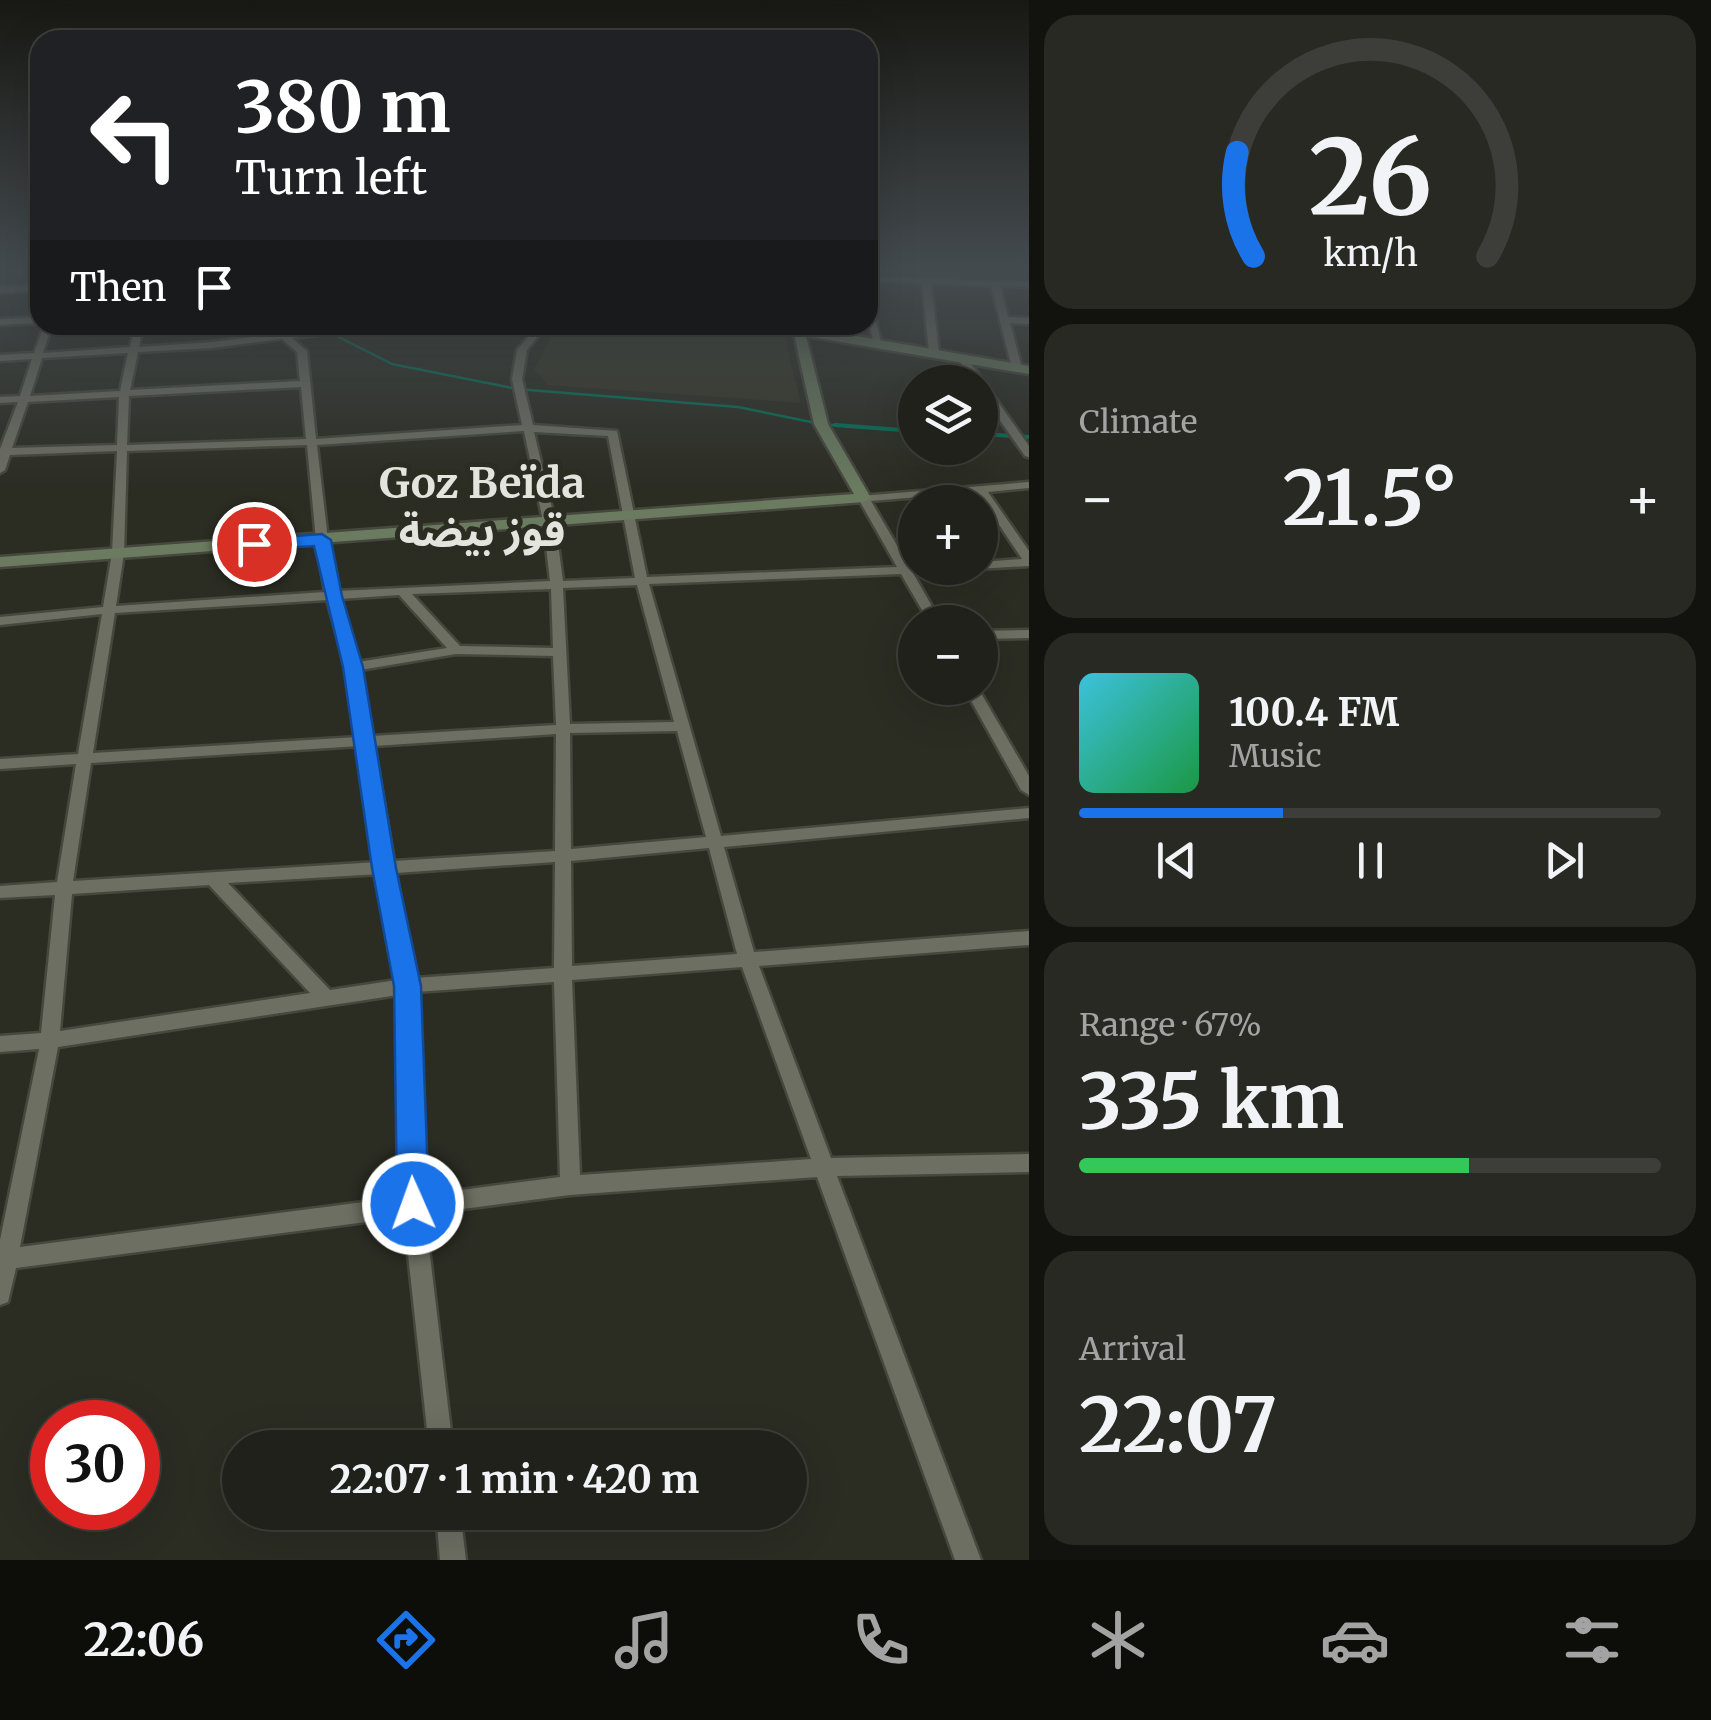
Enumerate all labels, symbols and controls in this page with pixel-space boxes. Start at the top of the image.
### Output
text: 380 m [235,63,451,151]
icon: left [70,70,200,200]
text: 26 [1308,112,1432,242]
text: Turn left [235,150,427,206]
text: km/h [1323,231,1417,276]
icon: arrive [187,260,242,315]
text: Then [70,264,167,311]
map controls [898,365,998,705]
button: layers [898,365,998,465]
text: Climate [1079,402,1197,442]
text: 21.5° [1283,451,1457,545]
district label: Goz Beïda قوز بيضة [379,457,585,557]
text: − [1079,464,1116,533]
text: + [1624,464,1661,533]
button: + [898,485,998,585]
pin [212,502,297,587]
icon: arrive [227,517,282,572]
button: − [898,605,998,705]
text: 100.4 FM [1229,689,1399,736]
text: Music [1229,736,1322,776]
icon: previous [1149,833,1204,888]
icon: pause [1343,833,1398,888]
icon: next [1537,833,1592,888]
text: Range · 67% [1079,1005,1262,1045]
text: 335 km [1079,1054,1344,1148]
position arrow [361,1152,465,1256]
text: Arrival [1079,1329,1186,1369]
text: 22:07 [1079,1378,1277,1472]
speed limit sign: 30 [30,1400,160,1530]
text: 22:07 · 1 min · 420 m [330,1456,699,1503]
icon: directions [371,1605,441,1675]
icon: music [609,1605,679,1675]
icon: phone [846,1605,916,1675]
icon: climate [1083,1605,1153,1675]
icon: car [1320,1605,1390,1675]
icon: filters [1557,1605,1627,1675]
text: 22:06 [84,1612,204,1668]

